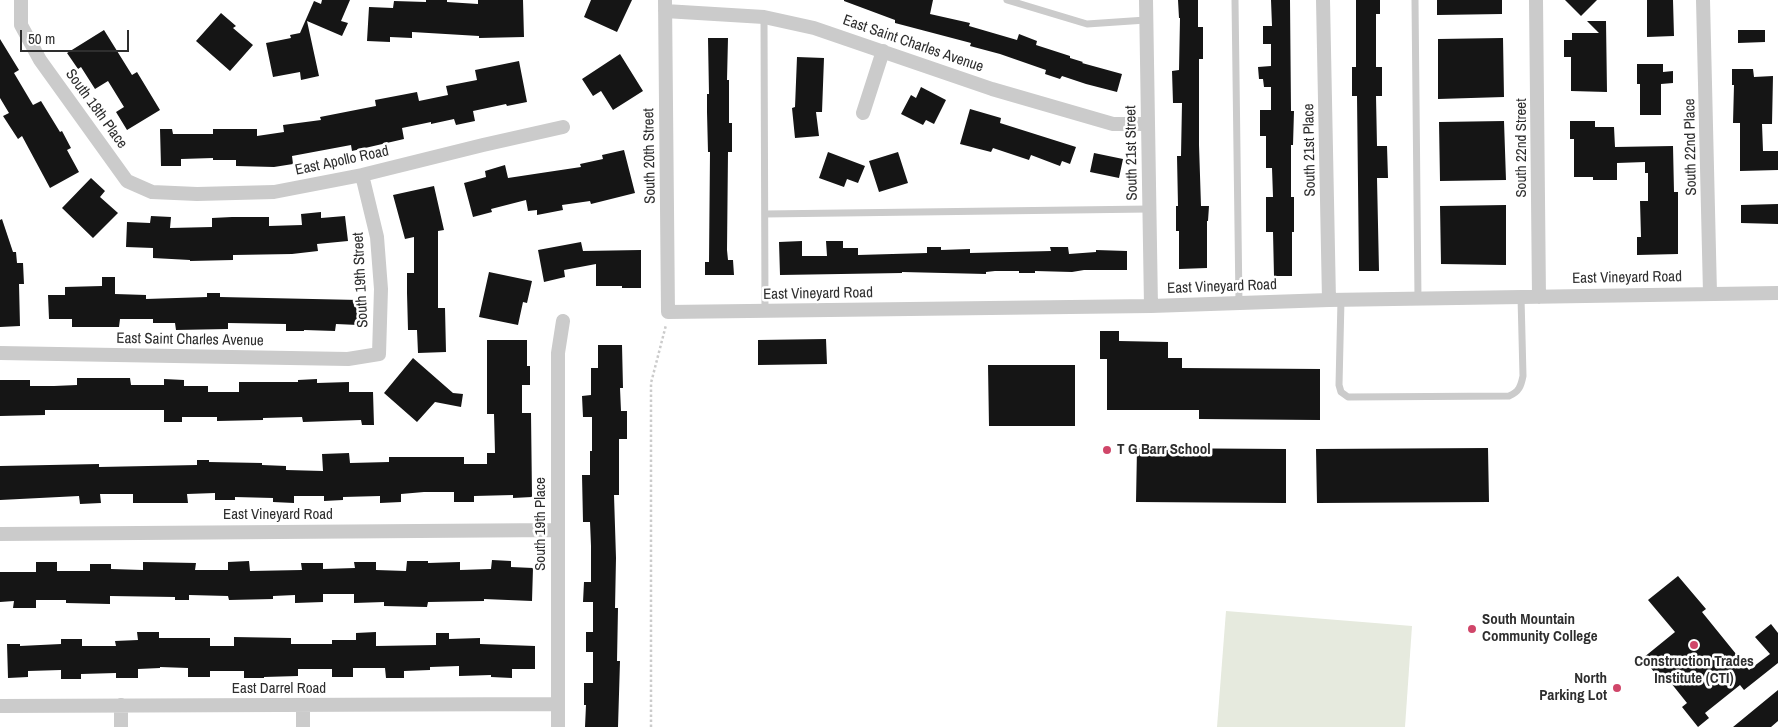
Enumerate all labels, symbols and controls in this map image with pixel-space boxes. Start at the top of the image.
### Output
street label: East Saint Charles Avenue [840,11,986,77]
scale bar [22,20,131,52]
text: 50 m [28,28,55,49]
street label: South 18th Place [61,66,131,152]
street label: South 22nd Street [1513,98,1531,198]
street label: South 22nd Place [1681,98,1701,196]
street label: South 21st Place [1300,103,1320,197]
street label: South 21st Street [1122,105,1142,201]
street label: South 20th Street [640,108,660,204]
street label: East Apollo Road [294,142,390,180]
street label: South 19th Street [350,232,372,328]
street label: East Vineyard Road [1572,268,1682,288]
street label: East Vineyard Road [1167,276,1277,298]
street label: East Vineyard Road [763,284,873,304]
street label: East Saint Charles Avenue [116,330,264,350]
place label: T G Barr School [1117,441,1211,459]
marker: T G Barr School [1101,444,1113,456]
street label: South 19th Place [532,477,550,571]
street label: East Vineyard Road [223,506,333,524]
place label: South Mountain Community College [1482,611,1597,646]
marker: South Mountain Community College [1466,623,1478,635]
marker: Construction Trades Institute (CTI) [1688,639,1700,651]
place label: Construction Trades Institute (CTI) [1634,653,1754,688]
place label: North Parking Lot [1539,670,1607,705]
street label: East Darrel Road [232,680,326,698]
marker: North Parking Lot [1611,682,1623,694]

